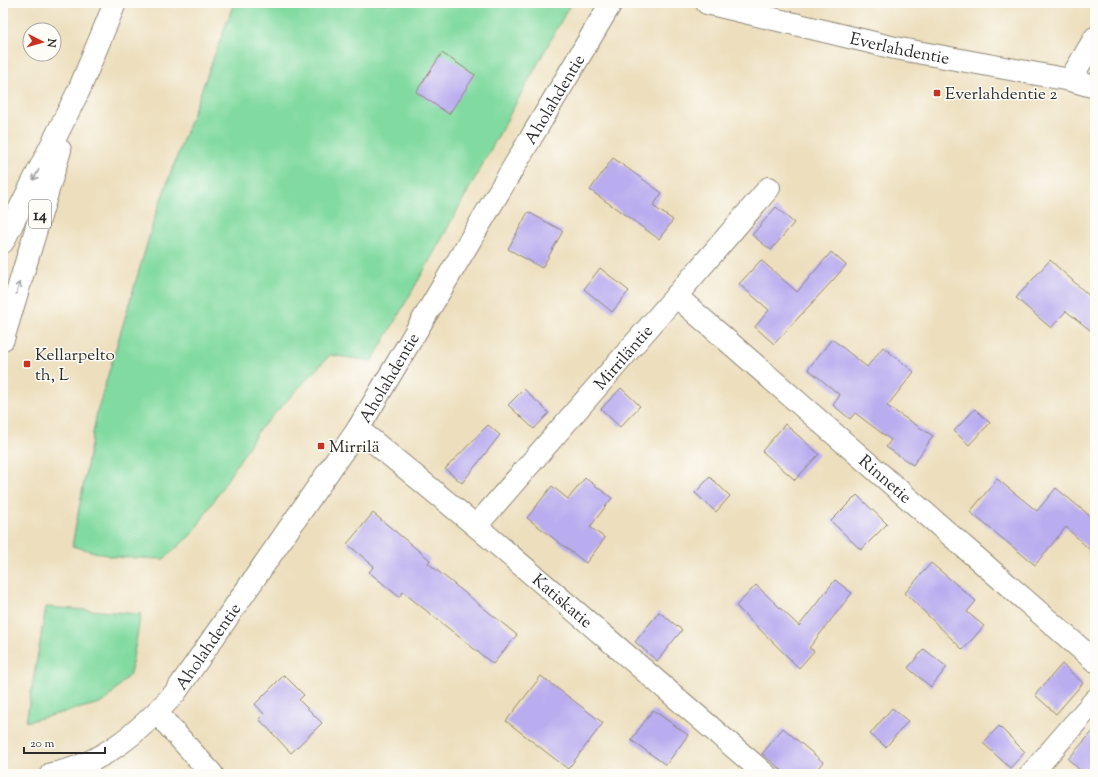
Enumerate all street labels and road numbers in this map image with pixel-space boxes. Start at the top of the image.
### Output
street label: Everlahdentie [847,28,951,72]
street label: Aholahdentie [520,50,592,150]
road number: 14 [29,200,51,228]
street label: Mirriläntie [590,321,659,396]
street label: Aholahdentie [354,329,426,428]
street label: Rinnetie [853,450,916,510]
street label: Katiskatie [526,569,597,635]
street label: Aholahdentie [171,599,248,696]

